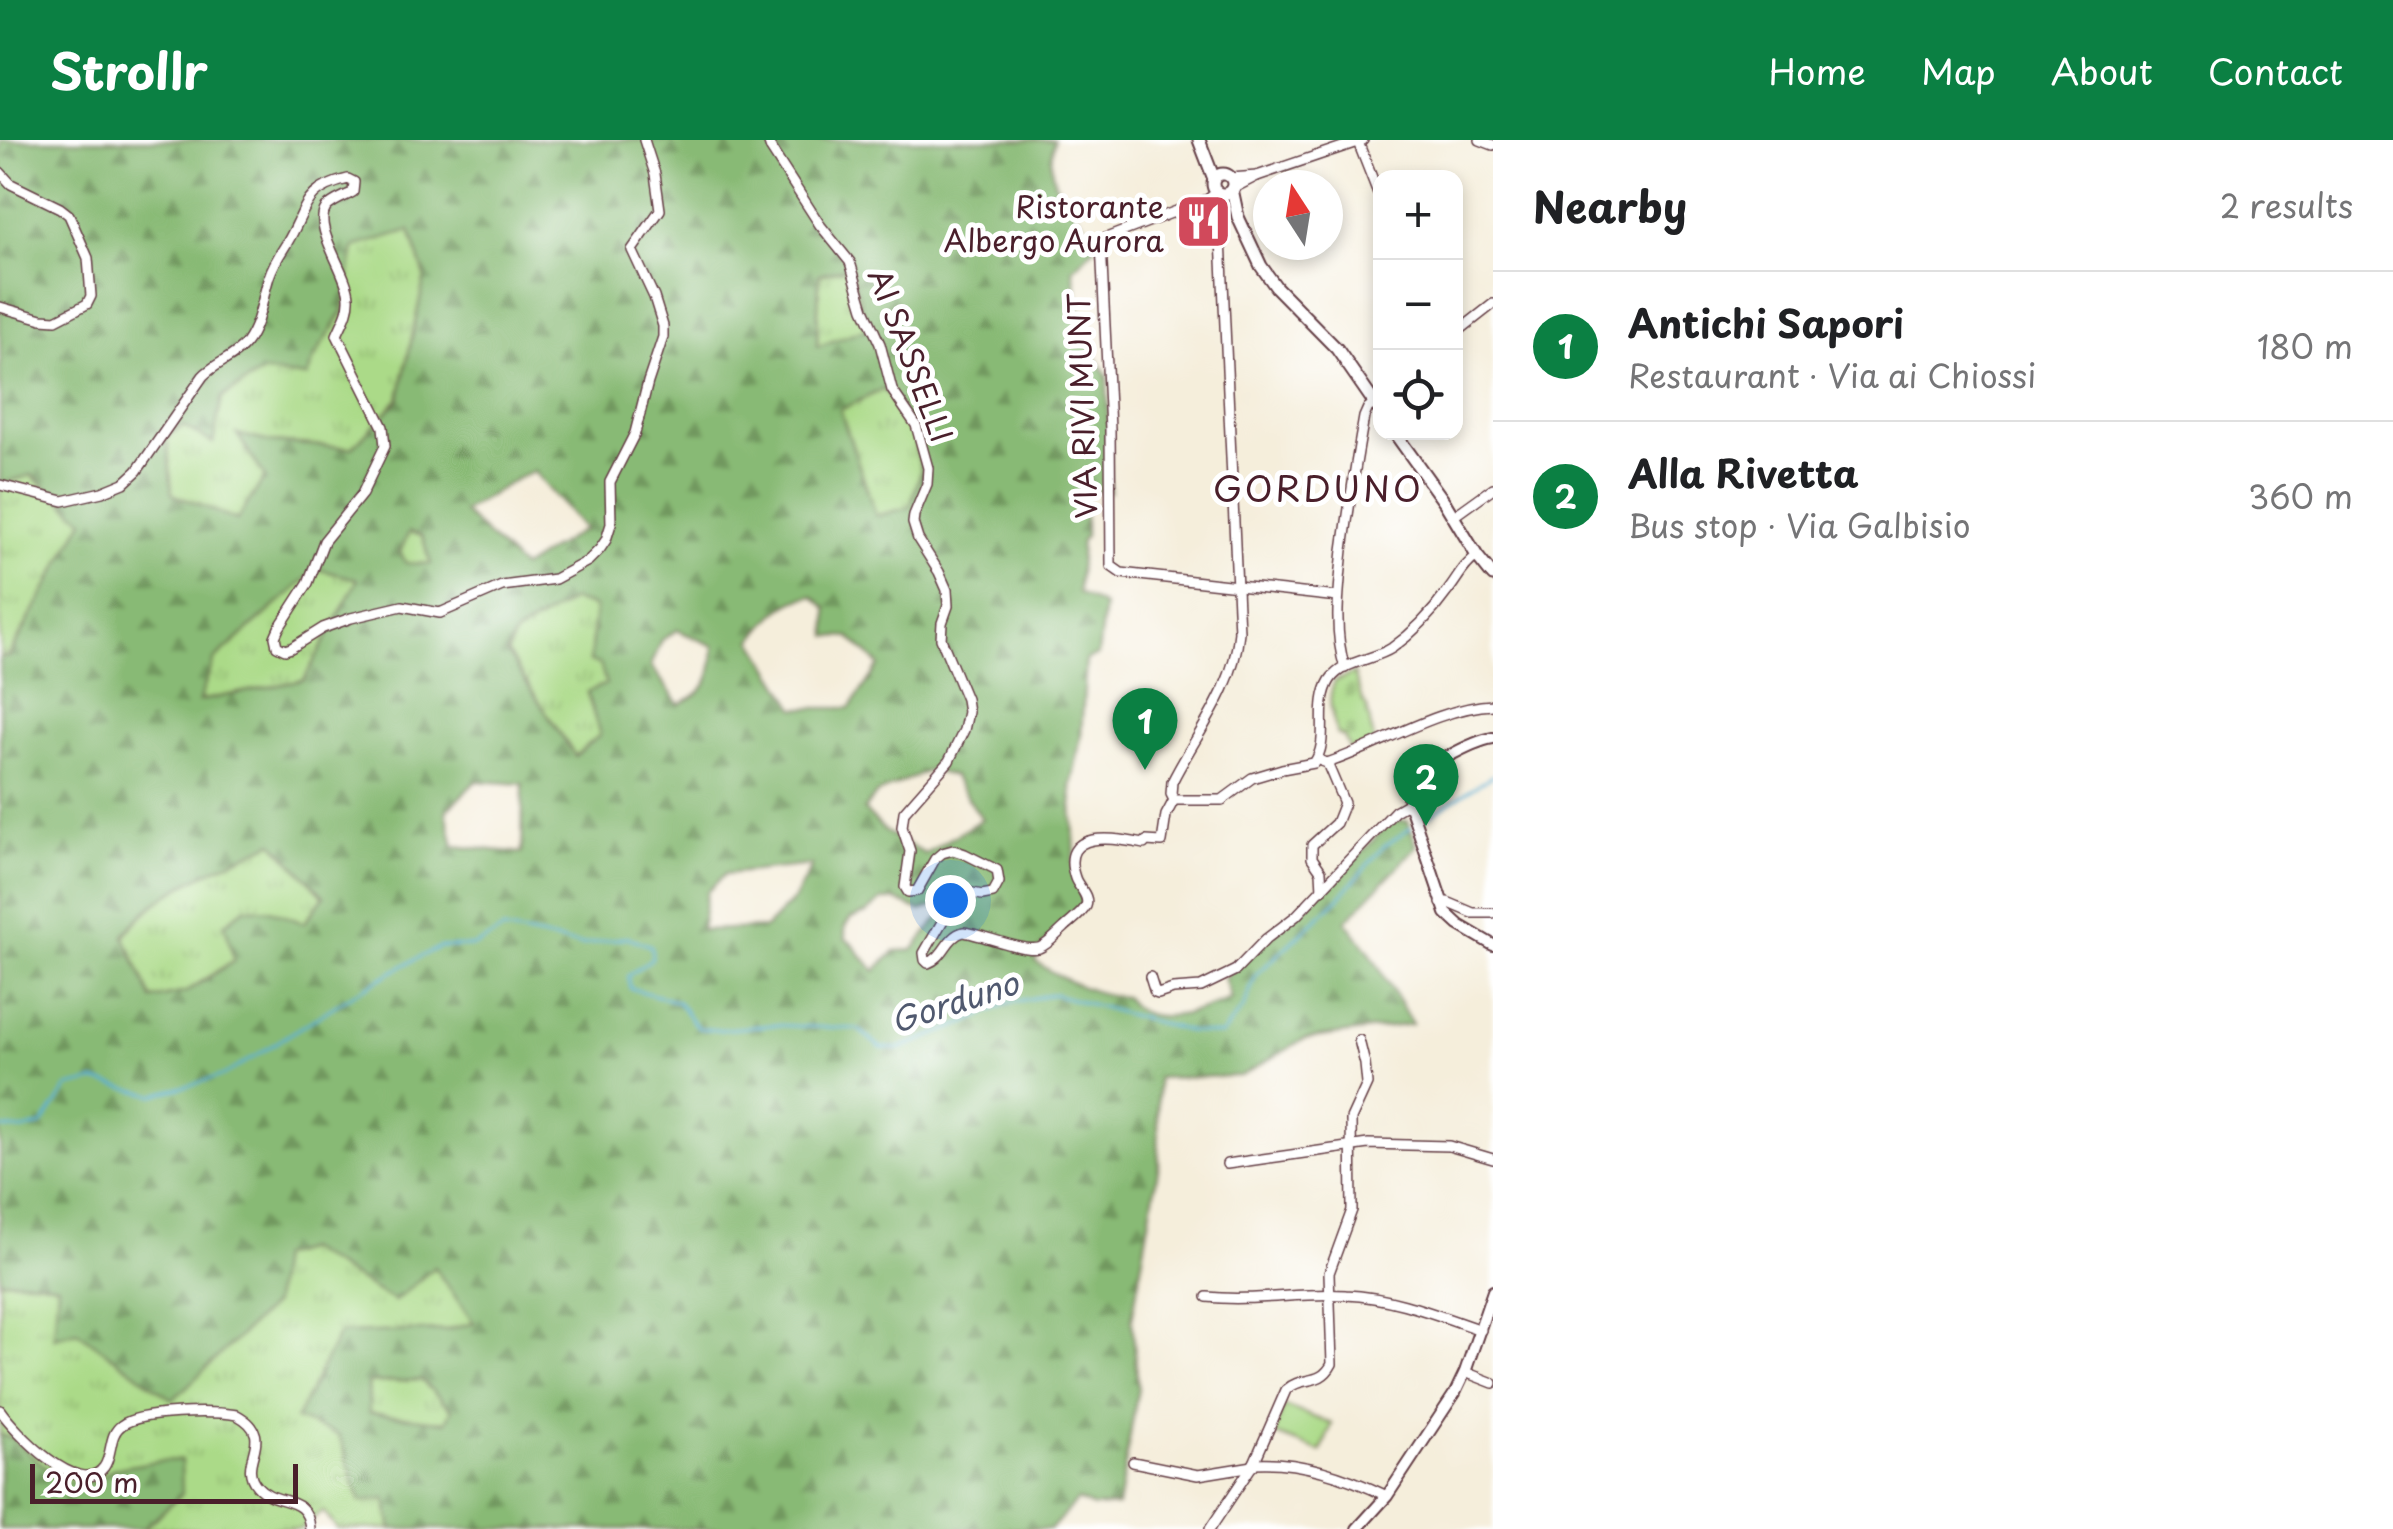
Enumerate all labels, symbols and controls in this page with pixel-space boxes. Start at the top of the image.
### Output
text: Strollr [50,34,208,106]
text: Home [1769,44,1866,97]
text: Map [1921,44,1996,97]
text: About [2051,44,2153,97]
text: Contact [2208,44,2343,97]
north arrow [1253,170,1343,260]
map controls [1373,170,1463,440]
button: + [1373,170,1463,260]
text: Nearby [1533,174,1687,237]
text: 2 results [2220,181,2353,229]
place label: Ristorante Albergo Aurora [944,183,1165,262]
restaurant icon: Ristorante Albergo Aurora [1173,192,1233,252]
button: − [1373,260,1463,350]
street label: AI SASSELLI [858,262,966,448]
street label: VIA RIVI MUNT [1055,292,1107,520]
text: Antichi Sapori [1628,294,1904,351]
text: 1 [1558,322,1573,370]
text: 180 m [2257,322,2353,370]
button: locate [1373,350,1463,440]
text: Restaurant · Via ai Chiossi [1628,351,2036,399]
text: Alla Rivetta [1628,444,1859,501]
district label: GORDUNO [1213,461,1423,514]
text: 2 [1554,472,1577,520]
text: 360 m [2248,472,2353,520]
text: Bus stop · Via Galbisio [1628,501,1970,549]
pin: 1 [1112,688,1178,770]
pin: 2 [1394,744,1458,826]
your location [925,875,976,926]
water label: Gorduno [884,957,1025,1044]
scale bar [30,1459,298,1504]
text: 200 m [45,1460,138,1503]

